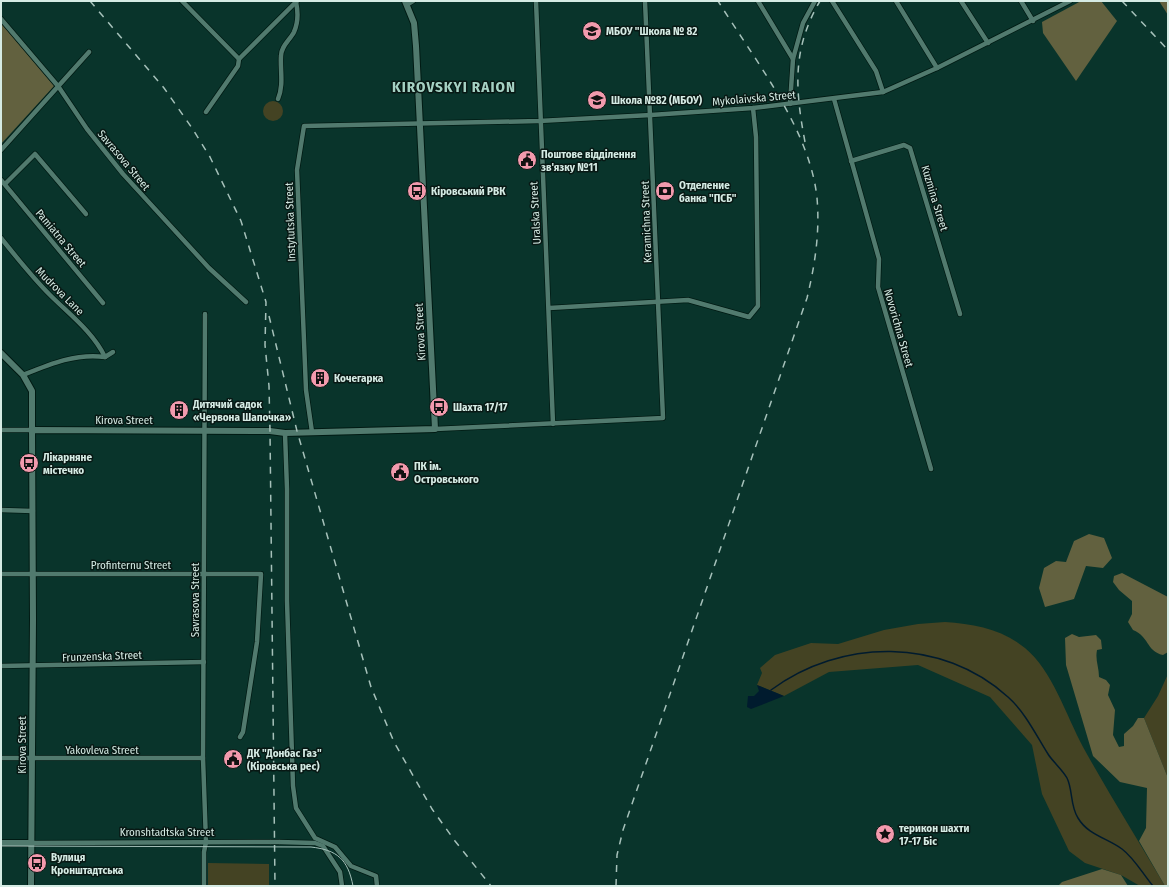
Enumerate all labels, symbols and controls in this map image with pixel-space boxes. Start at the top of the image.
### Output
school or university icon: МБОУ "Школа № 82 [581,20,603,42]
place label: МБОУ "Школа № 82 [606,25,697,38]
district label: KIROVSKYI RAION [392,78,516,96]
street label: Mykolaivska Street [712,88,797,109]
school or university icon: Школа №82 (МБОУ) [586,89,608,111]
place label: Школа №82 (МБОУ) [611,94,703,107]
street label: Savrasova Street [95,128,153,193]
place label: Поштове відділення зв'язку №11 [541,148,636,174]
public building icon: Поштове відділення зв'язку №11 [516,149,538,171]
street label: Kuzmina Street [918,164,951,233]
place label: Отделение банка "ПСБ" [679,179,737,205]
bus stop icon: Кіровський РВК [406,180,428,202]
street label: Keramichna Street [639,180,654,263]
bank icon: Отделение банка "ПСБ" [654,180,676,202]
street label: Uralska Street [527,181,544,245]
street label: Instytutska Street [283,182,298,262]
place label: Кіровський РВК [431,185,506,198]
street label: Pamiatna Street [33,207,89,270]
street label: Mudrova Lane [33,265,86,318]
street label: Novorichna Street [881,287,916,369]
street label: Kirova Street [412,302,428,361]
building icon: Кочегарка [309,367,331,389]
place label: Кочегарка [334,372,384,385]
bus stop icon: Шахта 17/17 [428,396,450,418]
place label: Дитячий садок «Червона Шапочка» [192,398,292,424]
building icon: Дитячий садок «Червона Шапочка» [168,399,190,421]
place label: Шахта 17/17 [453,401,508,414]
street label: Kirova Street [95,414,153,427]
place label: Лікарняне містечко [43,451,92,477]
bus stop icon: Лікарняне містечко [18,452,40,474]
place label: ПК ім. Островського [414,460,479,486]
public building icon: ПК ім. Островського [389,461,411,483]
street label: Profinternu Street [91,559,172,572]
street label: Savrasova Street [189,562,202,637]
street label: Frunzenska Street [62,649,143,664]
street label: Kirova Street [16,716,29,774]
street label: Yakovleva Street [65,744,139,757]
place label: ДК "Донбас Газ" (Кіровська рес) [246,747,322,773]
public building icon: ДК "Донбас Газ" (Кіровська рес) [222,748,244,770]
place label: терикон шахти 17-17 Біс [899,822,969,848]
place icon: терикон шахти 17-17 Біс [874,823,896,845]
street label: Kronshtadtska Street [120,826,215,839]
place label: Вулиця Кронштадтська [51,851,124,877]
bus stop icon: Вулиця Кронштадтська [26,852,48,874]

